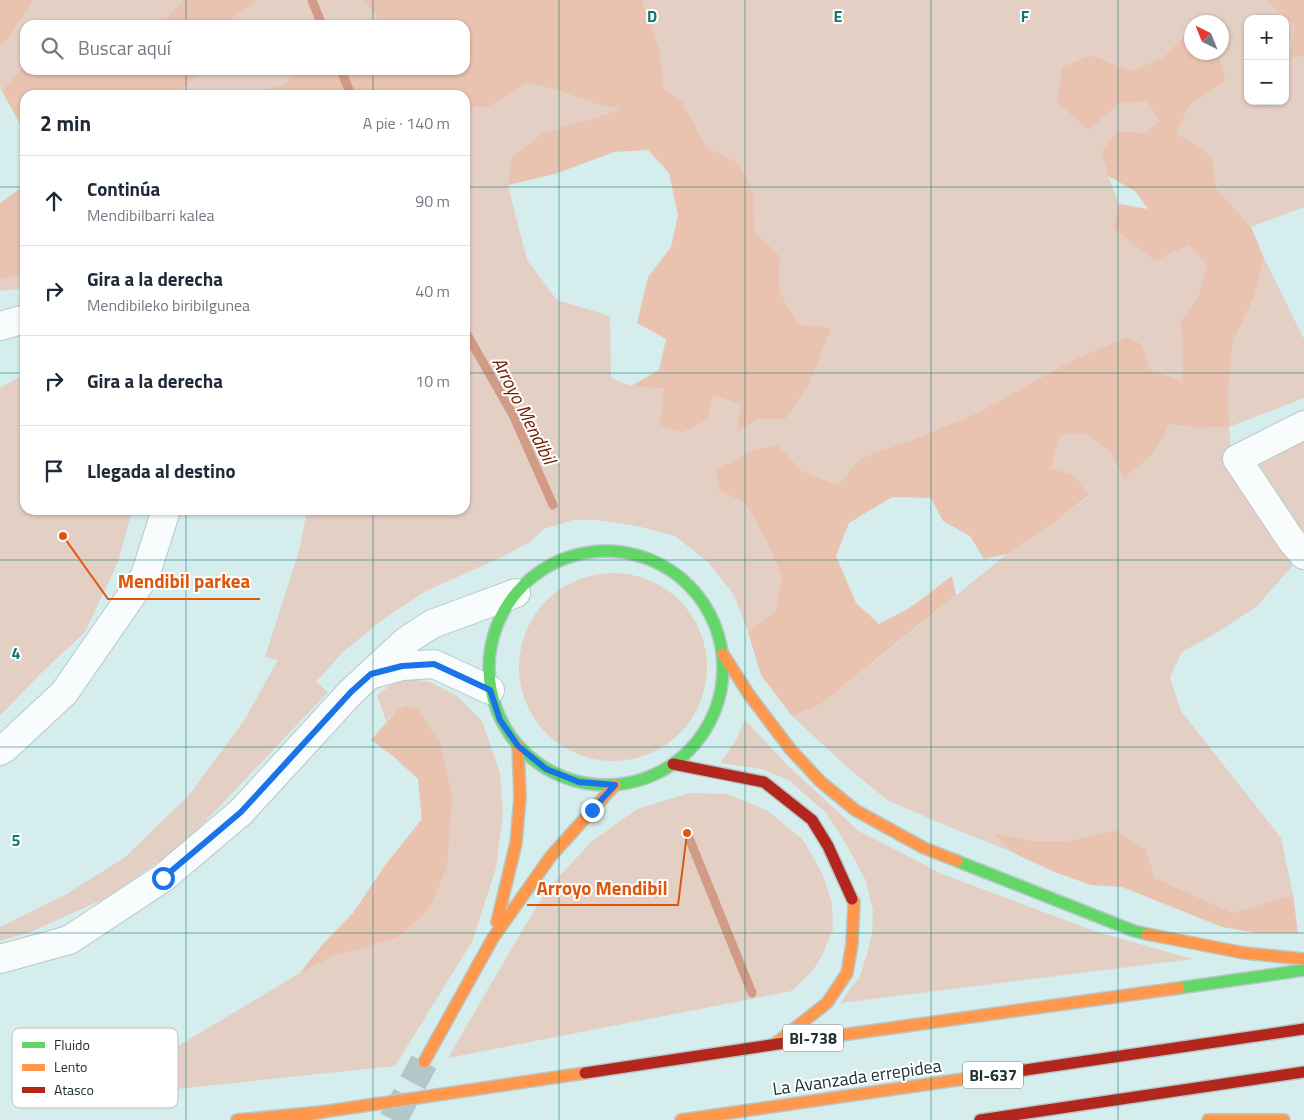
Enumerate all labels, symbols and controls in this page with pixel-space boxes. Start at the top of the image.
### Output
text: D [647,4,657,28]
text: E [834,4,843,28]
text: F [1021,4,1030,28]
north arrow [1184,15,1229,60]
map controls [1244,15,1289,105]
button: + [1244,15,1289,60]
search box [20,20,470,75]
text: Buscar aquí [78,33,171,62]
icon: search [38,34,66,62]
button: − [1244,60,1289,105]
text: 2 min [40,107,91,139]
text: A pie · 140 m [363,111,450,135]
text: Continúa [87,174,160,203]
icon: ahead [40,187,68,215]
text: 90 m [415,189,450,213]
text: Mendibilbarri kalea [87,203,215,227]
text: Gira a la derecha [87,264,223,293]
icon: right [40,277,68,305]
text: 40 m [415,279,450,303]
text: Mendibileko biribilgunea [87,293,250,317]
water label: Arroyo Mendibil [485,351,565,471]
text: Gira a la derecha [87,366,223,395]
icon: right [40,367,68,395]
text: 10 m [415,369,450,393]
text: Llegada al destino [87,456,236,485]
icon: arrive [40,457,68,485]
callout: Mendibil parkea [108,565,260,599]
text: Mendibil parkea [118,566,250,595]
text: 4 [12,641,21,665]
route end [581,799,604,822]
text: 5 [12,828,21,852]
route start [152,867,175,890]
callout: Arroyo Mendibil [527,871,678,905]
text: Arroyo Mendibil [536,873,668,902]
road number: BI-738 [783,1024,843,1052]
legend [12,1028,178,1108]
text: Fluido [54,1034,90,1055]
street label: La Avanzada errepidea [771,1052,943,1102]
text: Lento [54,1056,88,1077]
road number: BI-637 [963,1062,1023,1088]
text: Atasco [54,1079,94,1100]

